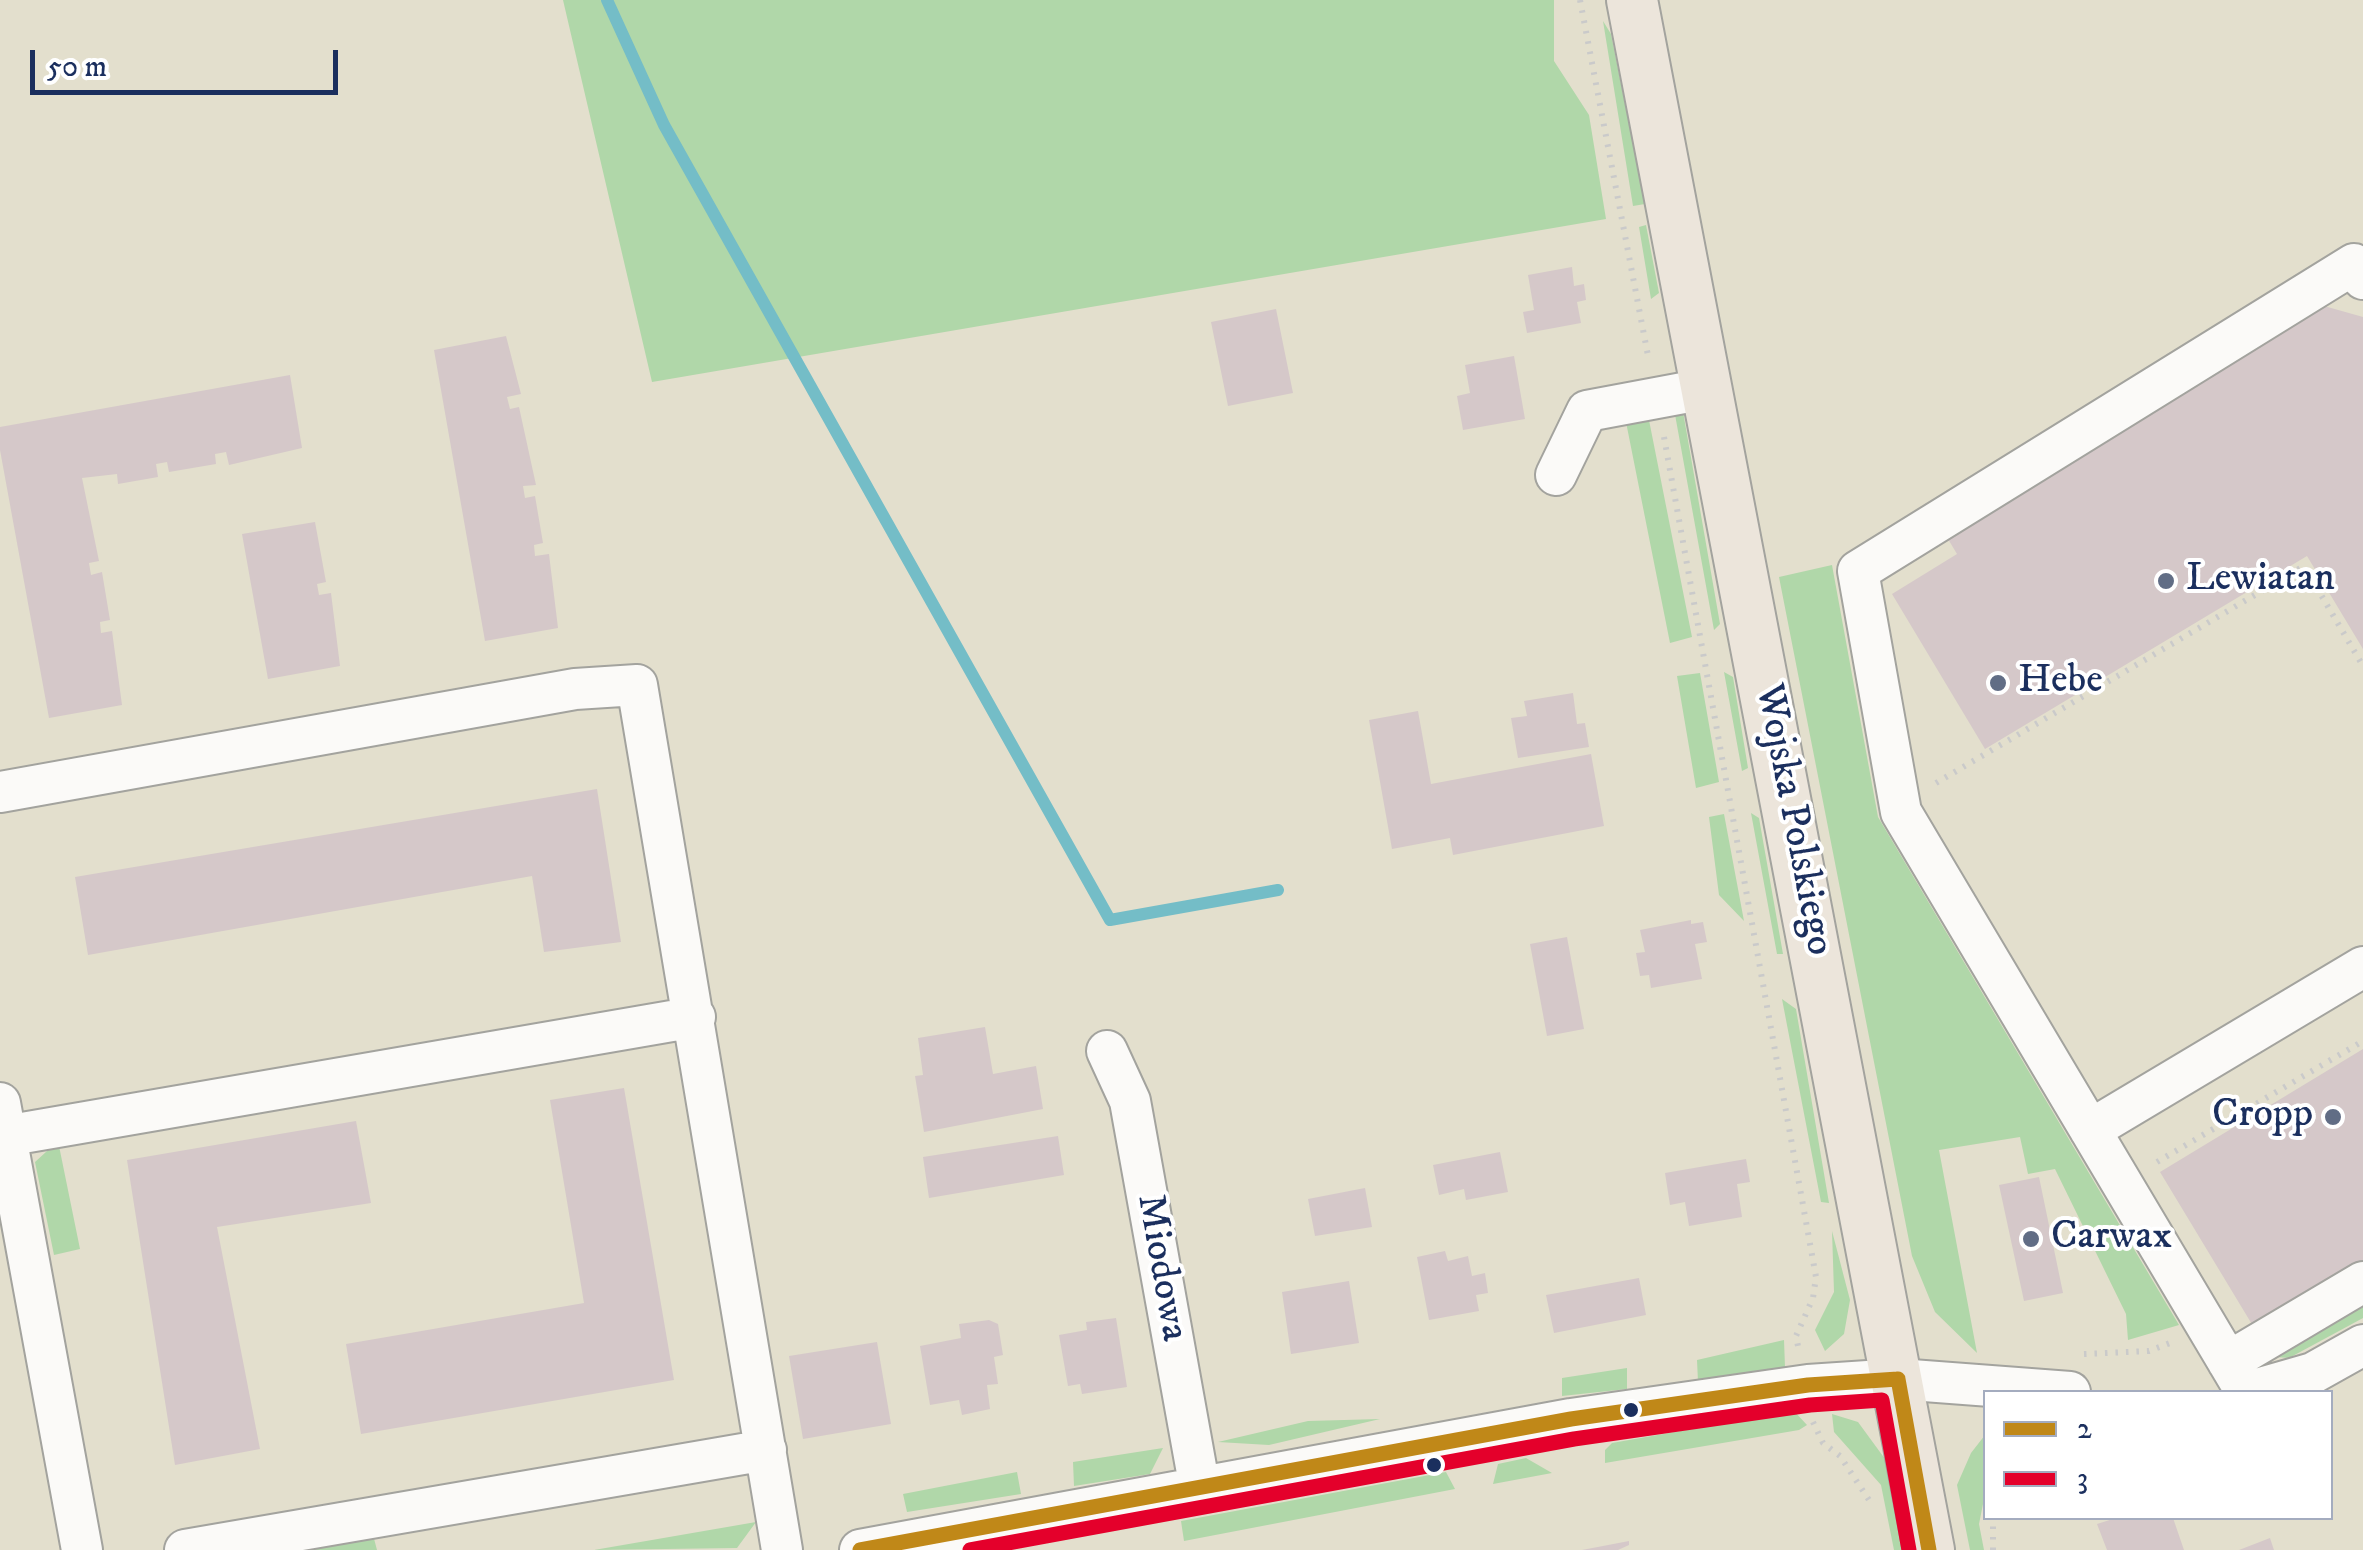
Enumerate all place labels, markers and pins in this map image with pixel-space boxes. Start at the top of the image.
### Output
place label: Lewiatan [2186,557,2335,605]
marker: Lewiatan [2155,570,2177,592]
place label: Hebe [2018,659,2103,707]
marker: Hebe [1987,672,2009,694]
place label: Cropp [2212,1093,2313,1141]
marker: Cropp [2322,1106,2344,1128]
place label: Carwax [2051,1215,2172,1263]
marker: Carwax [2020,1228,2042,1250]
unlabelled marker [1621,1400,1641,1420]
unlabelled marker [1424,1455,1444,1475]

